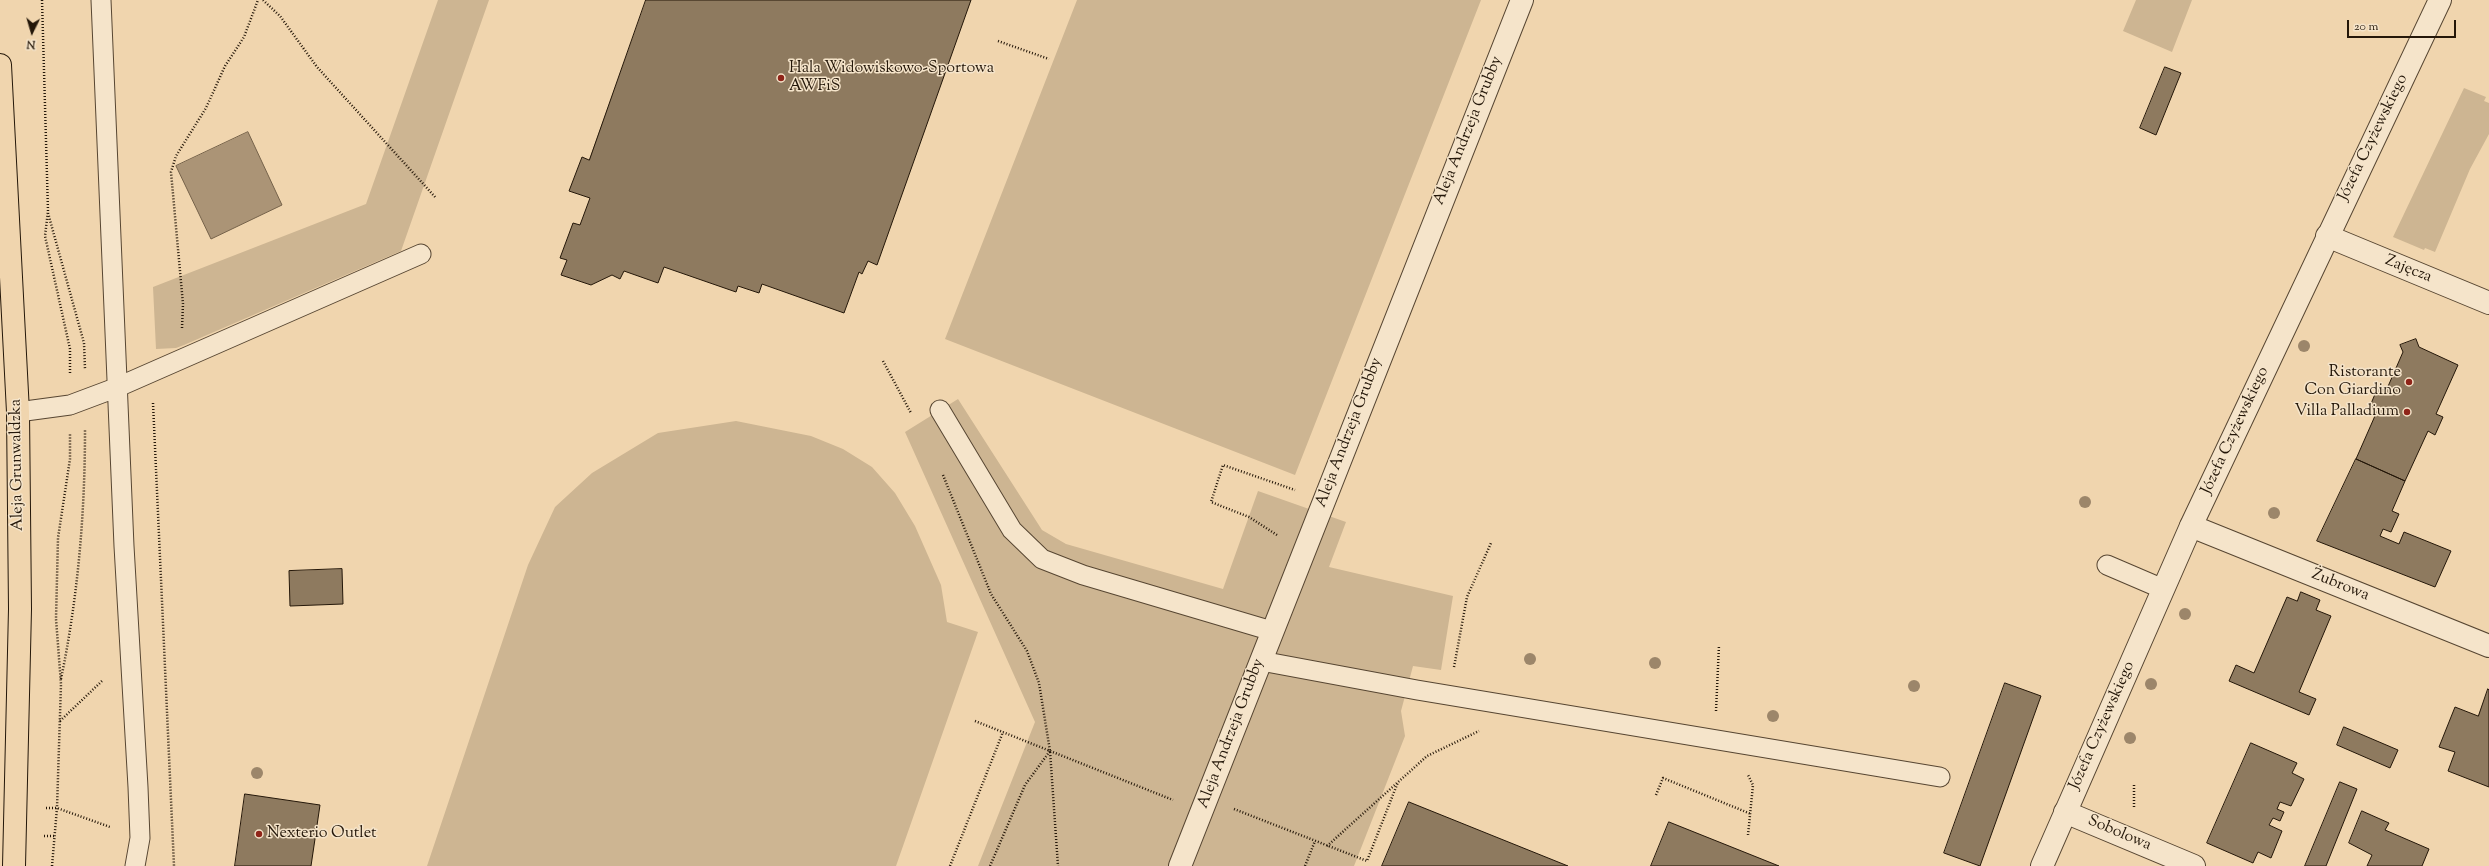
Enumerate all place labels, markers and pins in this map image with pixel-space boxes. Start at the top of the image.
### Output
place label: Hala Widowiskowo-Sportowa AWFiS [789,59,994,97]
marker: Hala Widowiskowo-Sportowa AWFiS [776,73,786,83]
place label: Ristorante Con Giardino [2305,363,2401,401]
marker: Ristorante Con Giardino [2404,377,2414,387]
place label: Villa Palladium [2295,402,2399,422]
marker: Villa Palladium [2402,407,2412,417]
place label: Nexterio Outlet [267,824,376,844]
marker: Nexterio Outlet [254,829,264,839]

